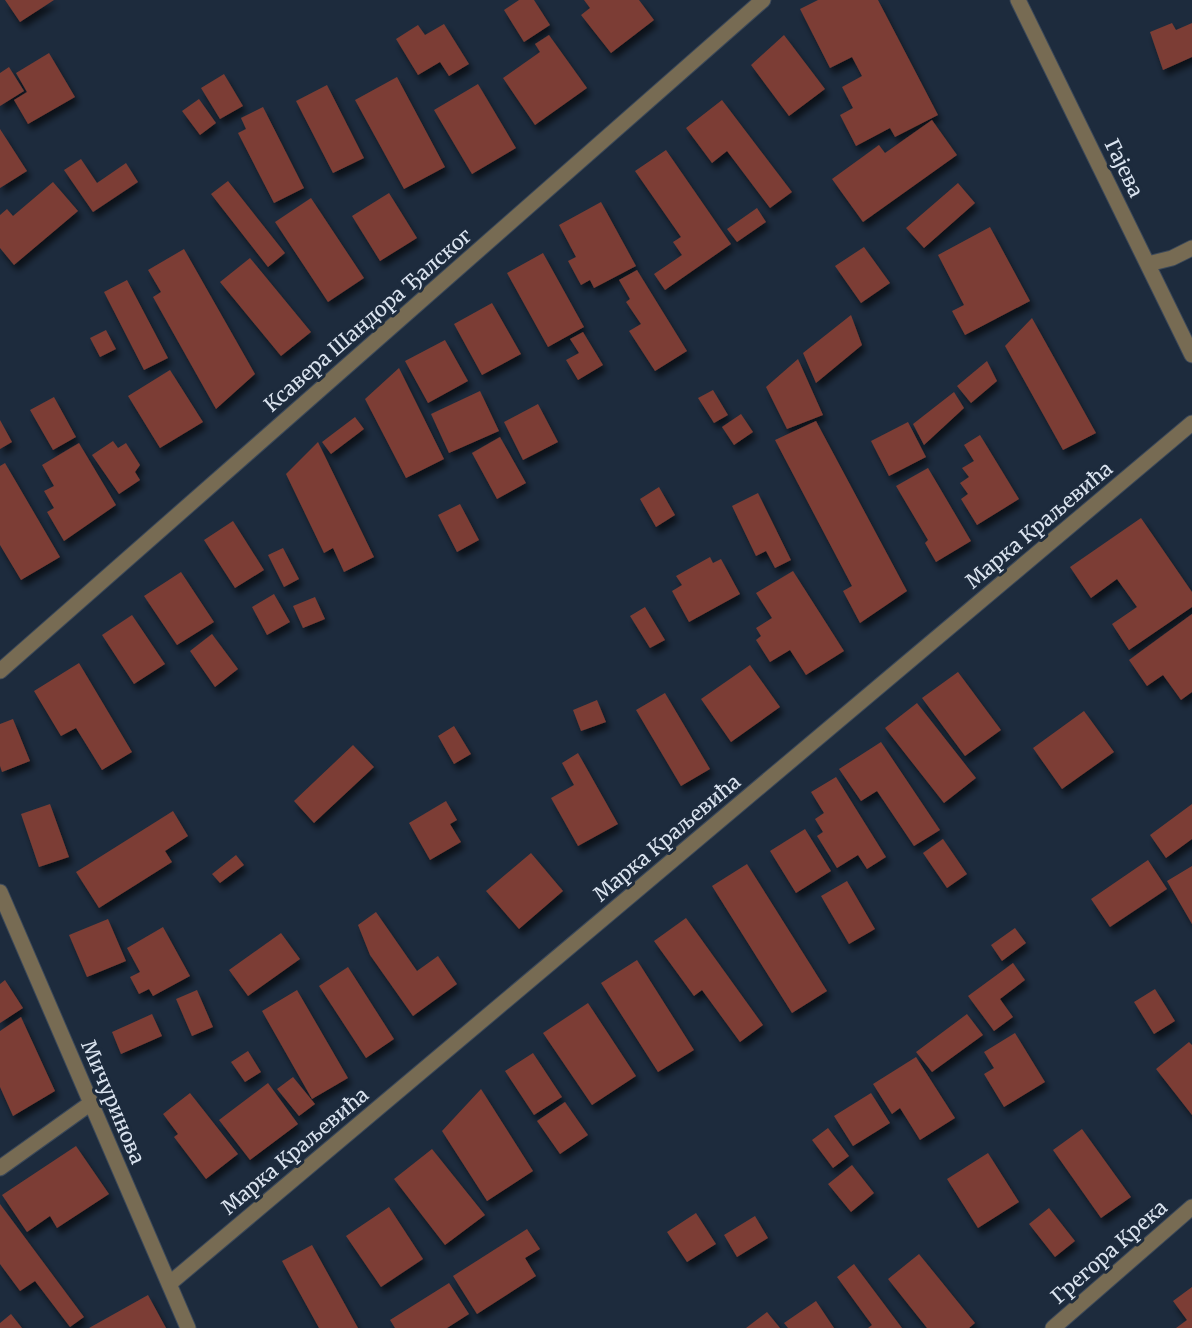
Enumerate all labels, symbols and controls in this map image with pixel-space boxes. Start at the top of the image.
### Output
street label: Гајева [1100,134,1149,201]
street label: Ксавера Шандора Ђалског [259,223,477,417]
street label: Марка Краљевића [960,456,1117,593]
street label: Марка Краљевића [588,769,745,906]
street label: Мичуринова [76,1036,151,1168]
street label: Марка Краљевића [216,1082,373,1219]
street label: Грегора Крека [1045,1194,1172,1309]

